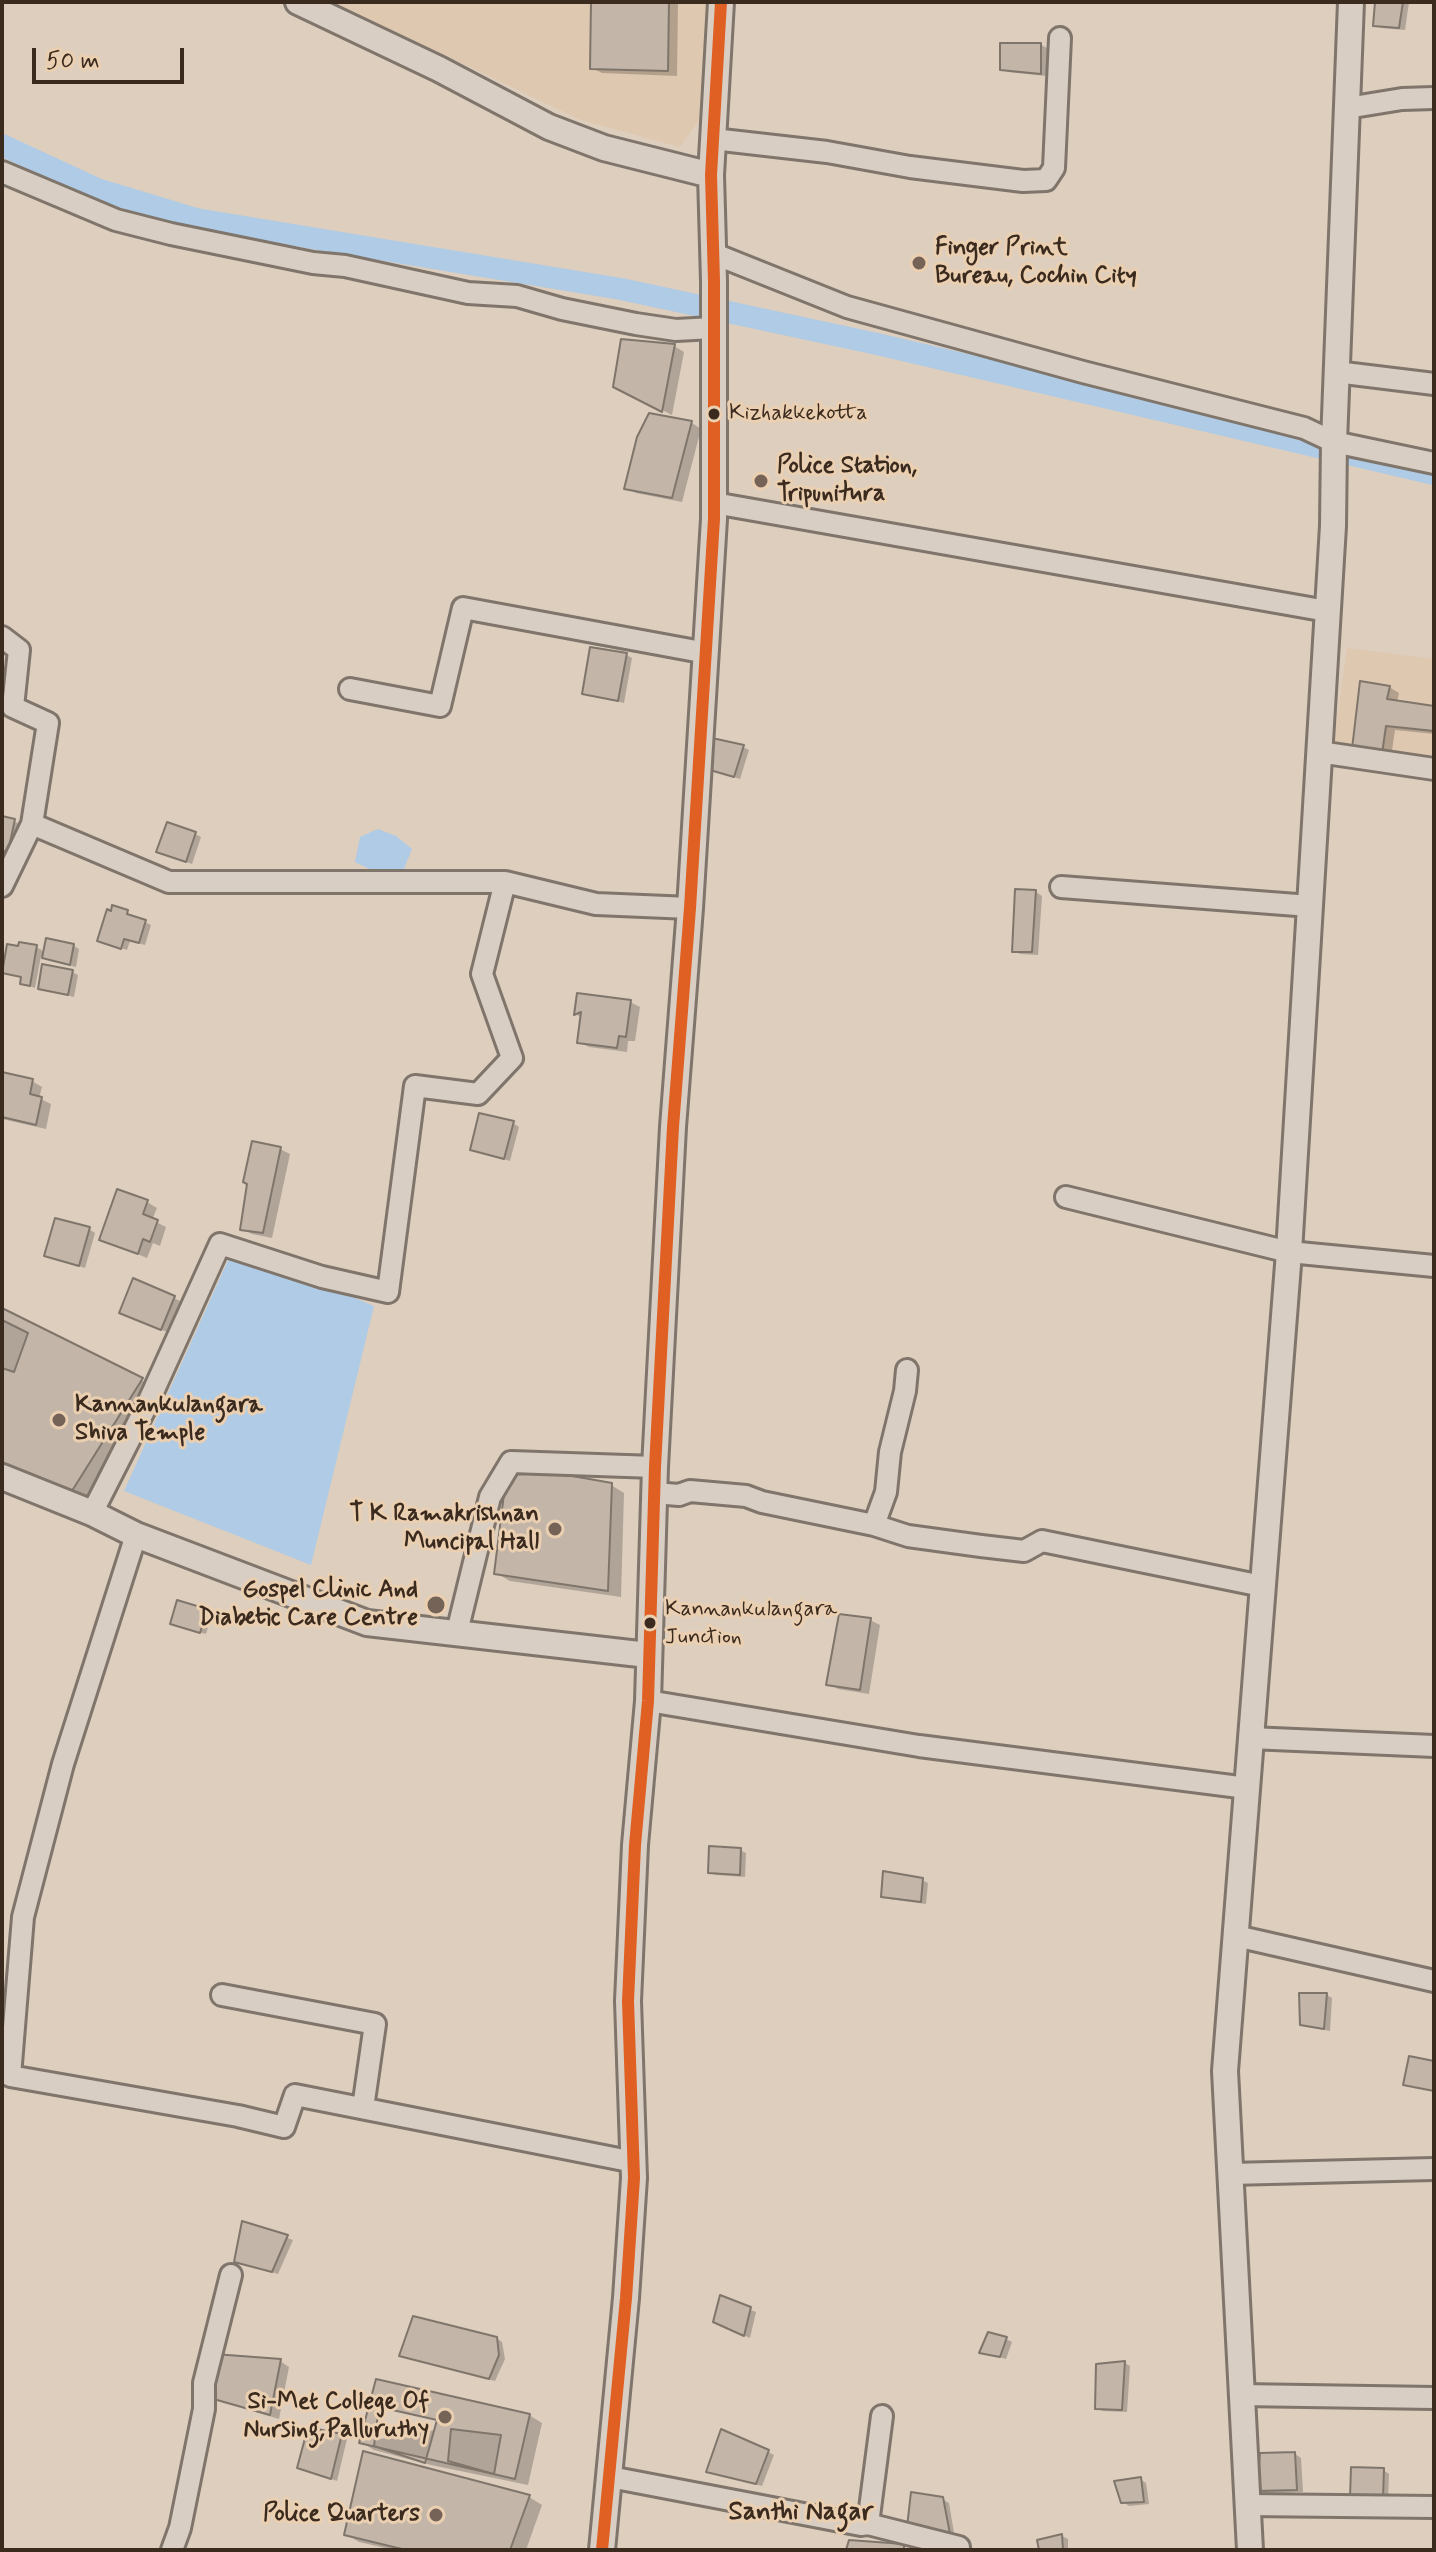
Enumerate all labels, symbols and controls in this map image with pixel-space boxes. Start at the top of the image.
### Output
scale bar [36,32,188,82]
text: 50 m [46,46,100,77]
place label: Finger Print Bureau, Cochin City [935,235,1137,291]
marker: Finger Print Bureau, Cochin City [910,254,928,272]
place label: Kizhakkekotta [729,401,868,427]
marker: Kizhakkekotta [706,406,722,422]
place label: Police Station, Tripunitura [777,453,917,509]
marker: Police Station, Tripunitura [752,472,770,490]
place label: Kannankulangara Shiva Temple [75,1392,263,1448]
marker: Kannankulangara Shiva Temple [50,1411,68,1429]
place label: T K Ramakrishnan Muncipal Hall [349,1501,539,1557]
marker: T K Ramakrishnan Muncipal Hall [546,1520,564,1538]
place label: Gospel Clinic And Diabetic Care Centre [198,1577,418,1633]
marker: Gospel Clinic And Diabetic Care Centre [425,1594,447,1616]
place label: Kannankulangara Junction [665,1597,837,1648]
marker: Kannankulangara Junction [642,1615,658,1631]
place label: Si-Met College Of Nursing,Palluruthy [244,2389,429,2445]
marker: Si-Met College Of Nursing,Palluruthy [436,2408,454,2426]
district label: Santhi Nagar [729,2498,873,2530]
place label: Police Quarters [263,2501,420,2529]
marker: Police Quarters [427,2506,445,2524]

